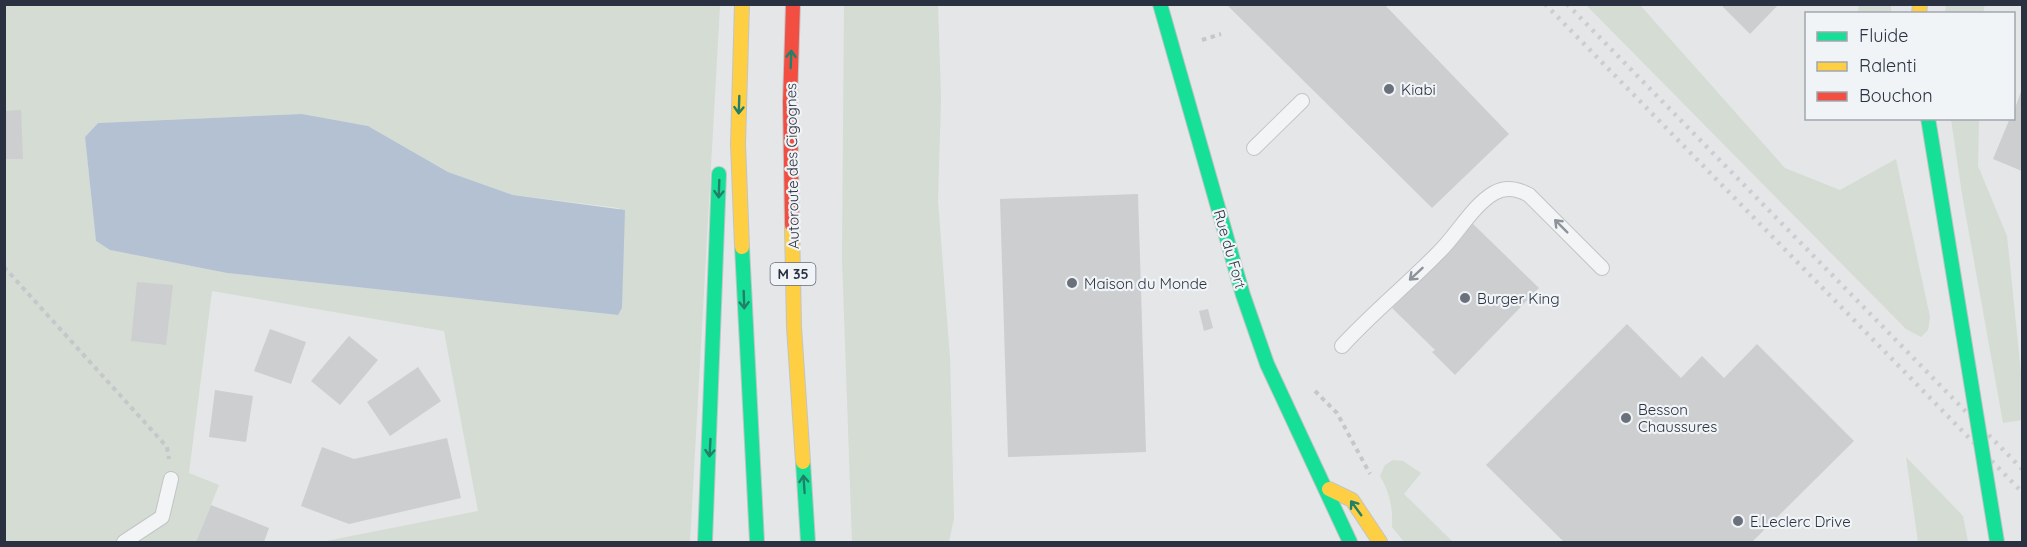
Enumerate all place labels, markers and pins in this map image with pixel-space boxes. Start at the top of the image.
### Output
place label: Kiabi [1401,80,1436,99]
marker: Kiabi [1382,82,1396,96]
place label: Maison du Monde [1084,274,1207,293]
marker: Maison du Monde [1065,276,1079,290]
place label: Burger King [1477,289,1560,308]
marker: Burger King [1458,291,1472,305]
place label: Besson Chaussures [1638,400,1717,436]
marker: Besson Chaussures [1619,411,1633,425]
place label: E.Leclerc Drive [1750,512,1851,531]
marker: E.Leclerc Drive [1731,514,1745,528]

